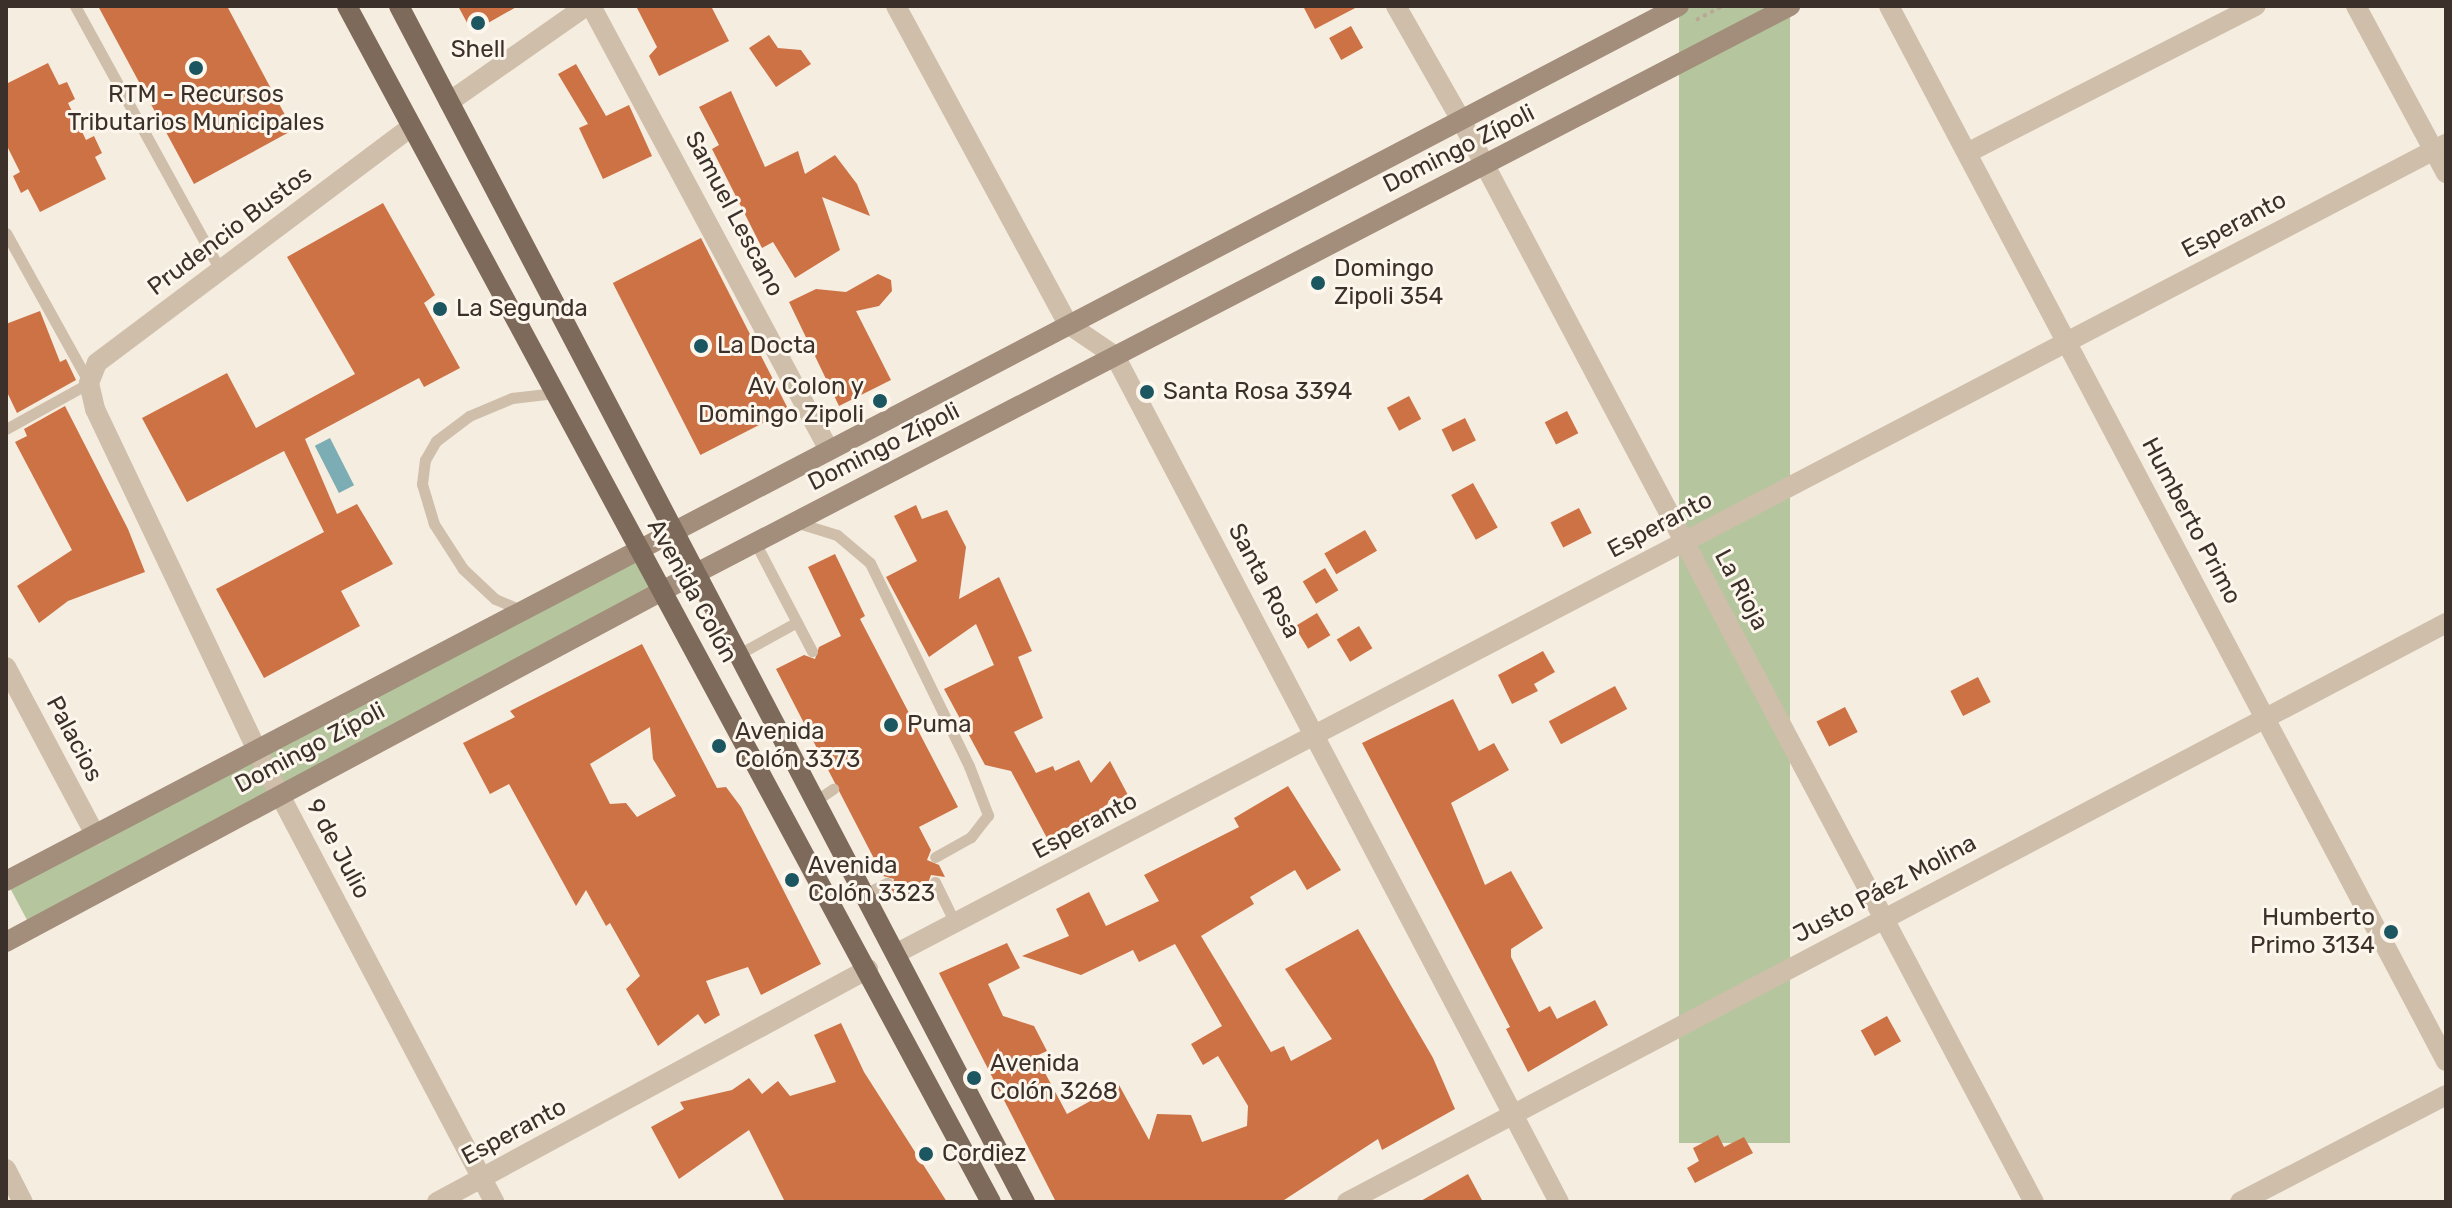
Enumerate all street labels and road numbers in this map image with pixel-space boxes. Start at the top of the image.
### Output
street label: Domingo Zípoli [1379,99,1539,199]
street label: Samuel Lescano [678,127,790,301]
street label: Prudencio Bustos [142,160,318,302]
street label: Esperanto [2177,185,2291,265]
street label: Domingo Zípoli [804,397,964,497]
street label: Humberto Primo [2135,433,2247,609]
street label: Esperanto [1603,485,1717,565]
street label: Avenida Colón [641,514,743,668]
street label: Santa Rosa [1222,519,1306,643]
street label: La Rioja [1708,545,1774,635]
street label: Palacios [40,691,108,787]
street label: Domingo Zípoli [230,696,390,800]
street label: Esperanto [1028,786,1142,866]
street label: 9 de Julio [300,794,376,904]
street label: Justo Páez Molina [1789,829,1981,949]
street label: Esperanto [457,1092,571,1172]

